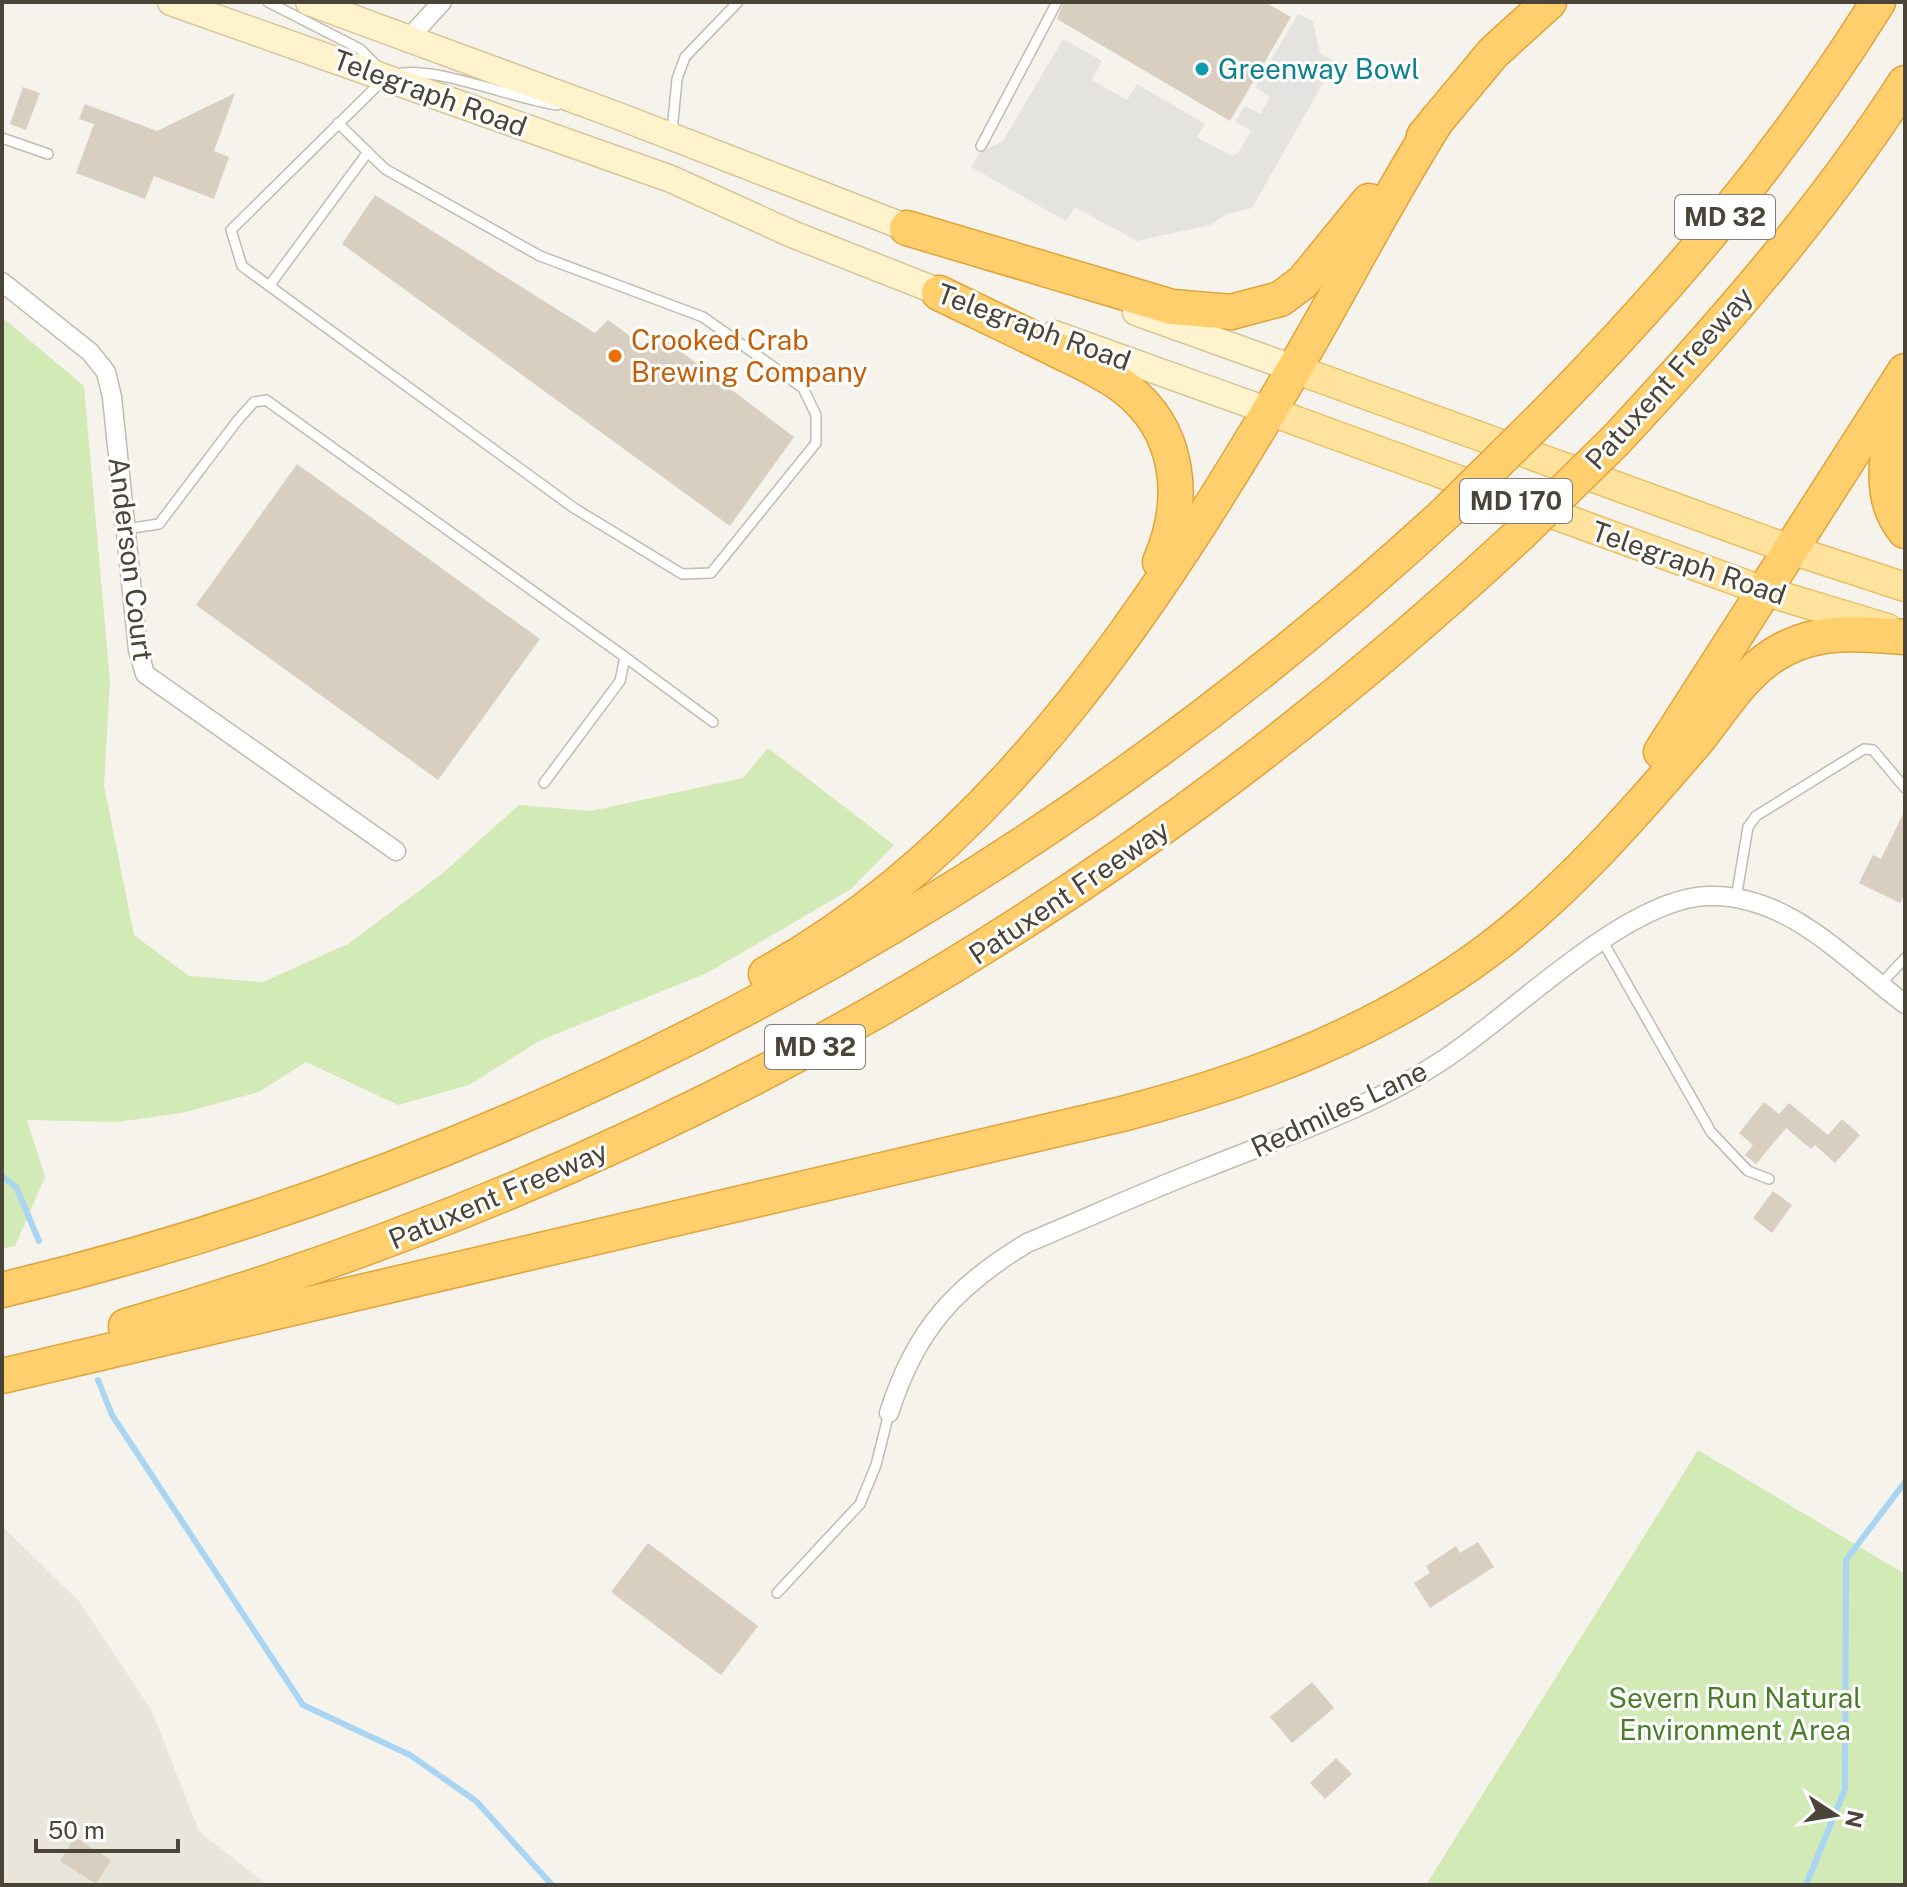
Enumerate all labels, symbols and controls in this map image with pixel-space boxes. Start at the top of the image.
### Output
street label: Telegraph Road [329,42,531,143]
place label: Greenway Bowl [1218,52,1420,85]
marker: Greenway Bowl [1193,60,1211,78]
road number: MD 32 [1675,195,1775,239]
street label: Telegraph Road [933,276,1135,377]
street label: Patuxent Freeway [1578,280,1759,476]
place label: Crooked Crab Brewing Company [631,323,867,388]
marker: Crooked Crab Brewing Company [606,347,624,365]
street label: Anderson Court [103,455,160,663]
road number: MD 170 [1460,479,1572,523]
street label: Telegraph Road [1588,514,1791,611]
street label: Patuxent Freeway [962,812,1175,971]
road number: MD 32 [765,1025,865,1069]
street label: Redmiles Lane [1246,1053,1432,1164]
street label: Patuxent Freeway [384,1134,612,1255]
park label: Severn Run Natural Environment Area [1608,1681,1862,1746]
north arrow [1795,1775,1875,1855]
scale bar [36,1803,178,1853]
text: N [1840,1808,1869,1830]
text: 50 m [48,1816,105,1844]

